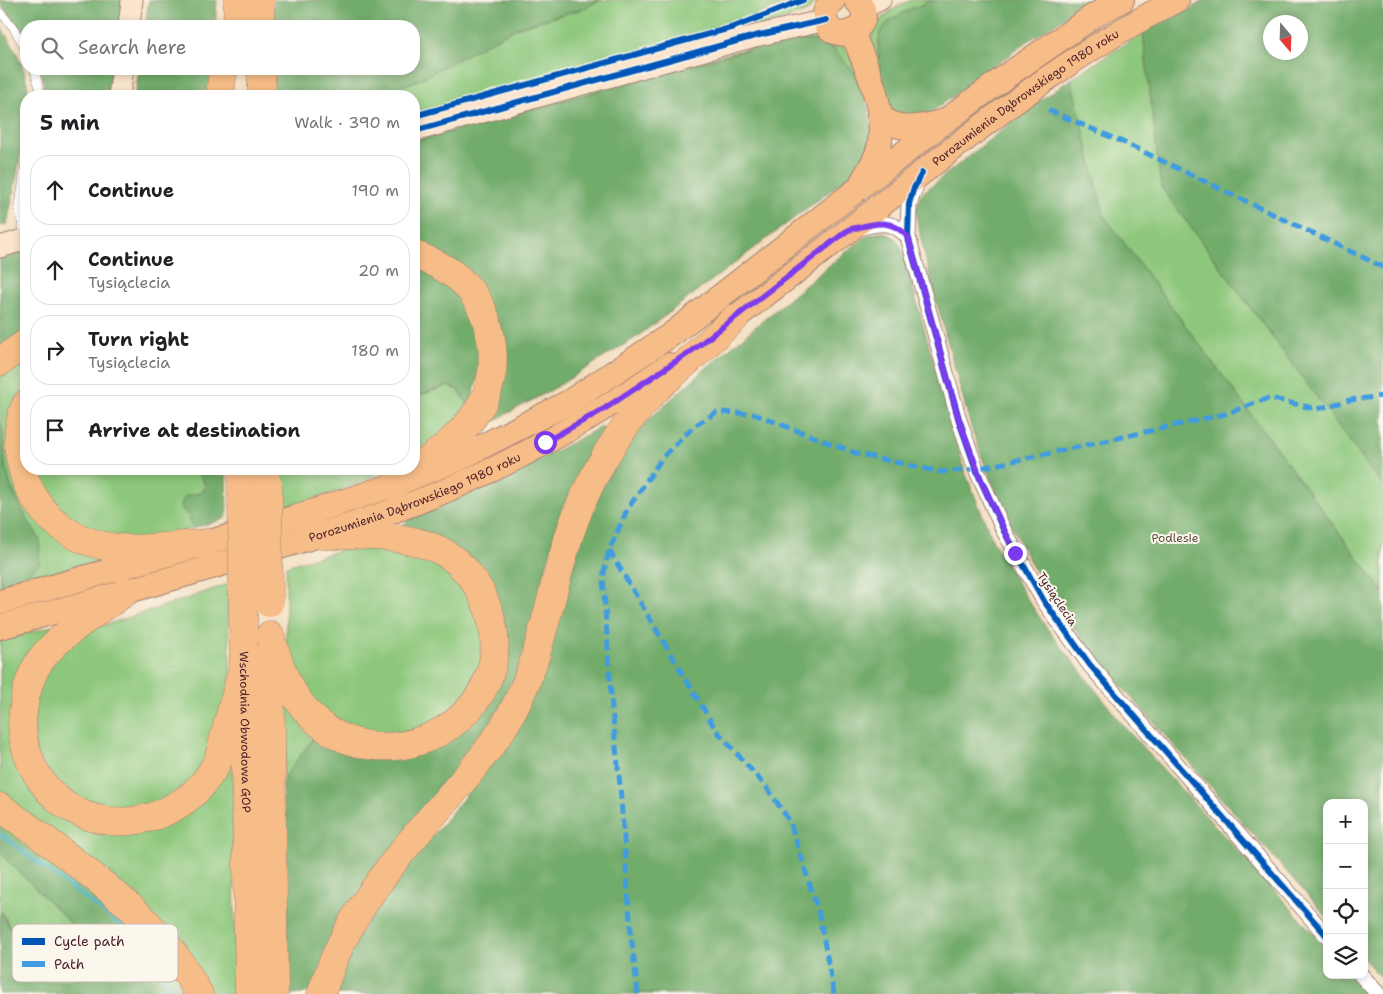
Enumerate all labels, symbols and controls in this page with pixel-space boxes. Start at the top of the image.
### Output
north arrow [1263,15,1308,60]
search box [20,20,420,75]
street label: Porozumienia Dąbrowskiego 1980 roku [929,26,1122,170]
icon: search [38,34,66,62]
text: Search here [78,35,187,60]
text: 5 min [40,109,100,137]
text: Walk · 390 m [294,112,400,133]
icon: ahead [41,176,69,204]
text: Continue [88,178,174,203]
text: 190 m [352,180,399,201]
text: Continue [88,247,174,272]
icon: ahead [41,256,69,284]
text: 20 m [358,260,399,281]
text: Tysiąclecia [88,272,170,293]
text: Turn right [88,327,189,352]
icon: right [41,336,69,364]
text: 180 m [351,340,399,361]
text: Tysiąclecia [88,352,170,373]
icon: arrive [41,416,69,444]
text: Arrive at destination [88,418,300,443]
route start [534,431,557,454]
street label: Porozumienia Dąbrowskiego 1980 roku [307,449,524,546]
park label: Podlesie [1151,530,1199,546]
route end [1004,542,1027,565]
street label: Tysiąclecia [1033,569,1081,629]
street label: Wschodnia Obwodowa GOP [236,651,254,813]
map controls [1323,799,1368,979]
button: + [1323,799,1368,844]
button: − [1323,844,1368,889]
button: locate [1323,889,1368,934]
legend [12,924,178,982]
text: Cycle path [54,932,125,950]
button: layers [1323,934,1368,979]
text: Path [54,955,85,973]

